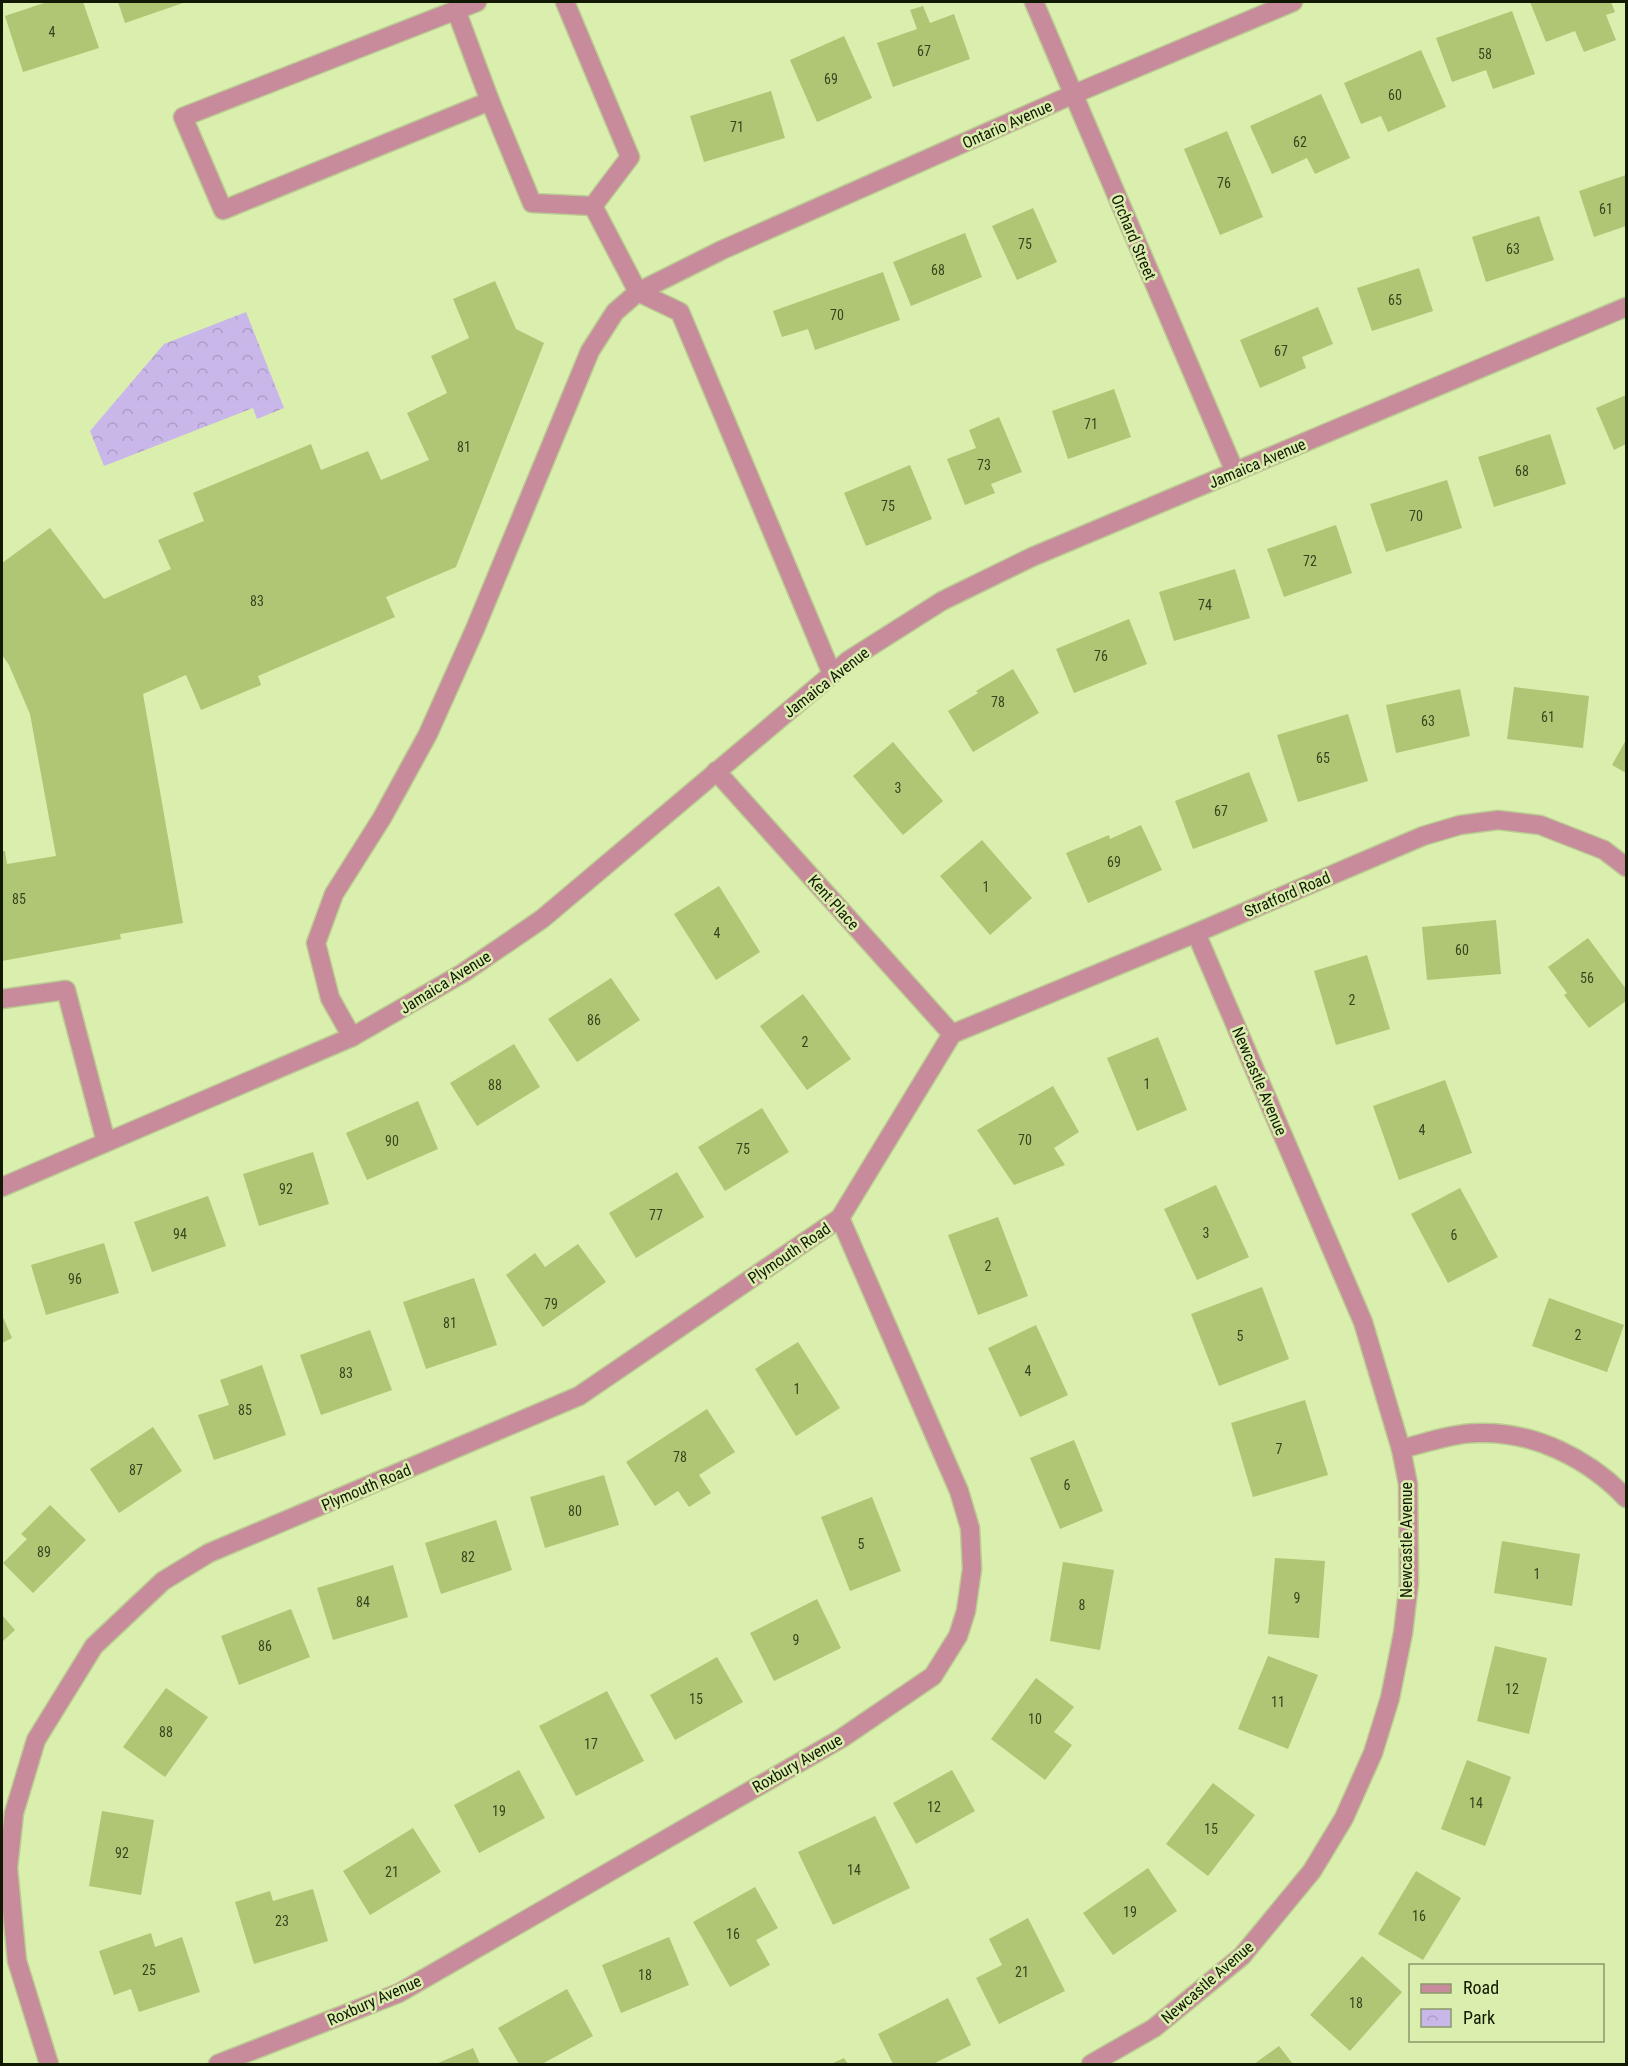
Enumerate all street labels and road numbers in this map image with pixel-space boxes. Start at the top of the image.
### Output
street label: Ontario Avenue [959,96,1055,153]
street label: Orchard Street [1107,192,1160,283]
street label: Jamaica Avenue [1206,434,1309,492]
street label: Jamaica Avenue [780,643,873,722]
street label: Stratford Road [1241,868,1333,921]
street label: Kent Place [804,871,863,934]
street label: Jamaica Avenue [396,947,494,1018]
street label: Newcastle Avenue [1228,1024,1291,1138]
street label: Plymouth Road [744,1219,834,1288]
street label: Plymouth Road [319,1460,414,1515]
street label: Newcastle Avenue [1397,1482,1416,1598]
street label: Roxbury Avenue [749,1730,845,1797]
street label: Newcastle Avenue [1157,1937,1257,2028]
street label: Roxbury Avenue [324,1971,424,2030]

